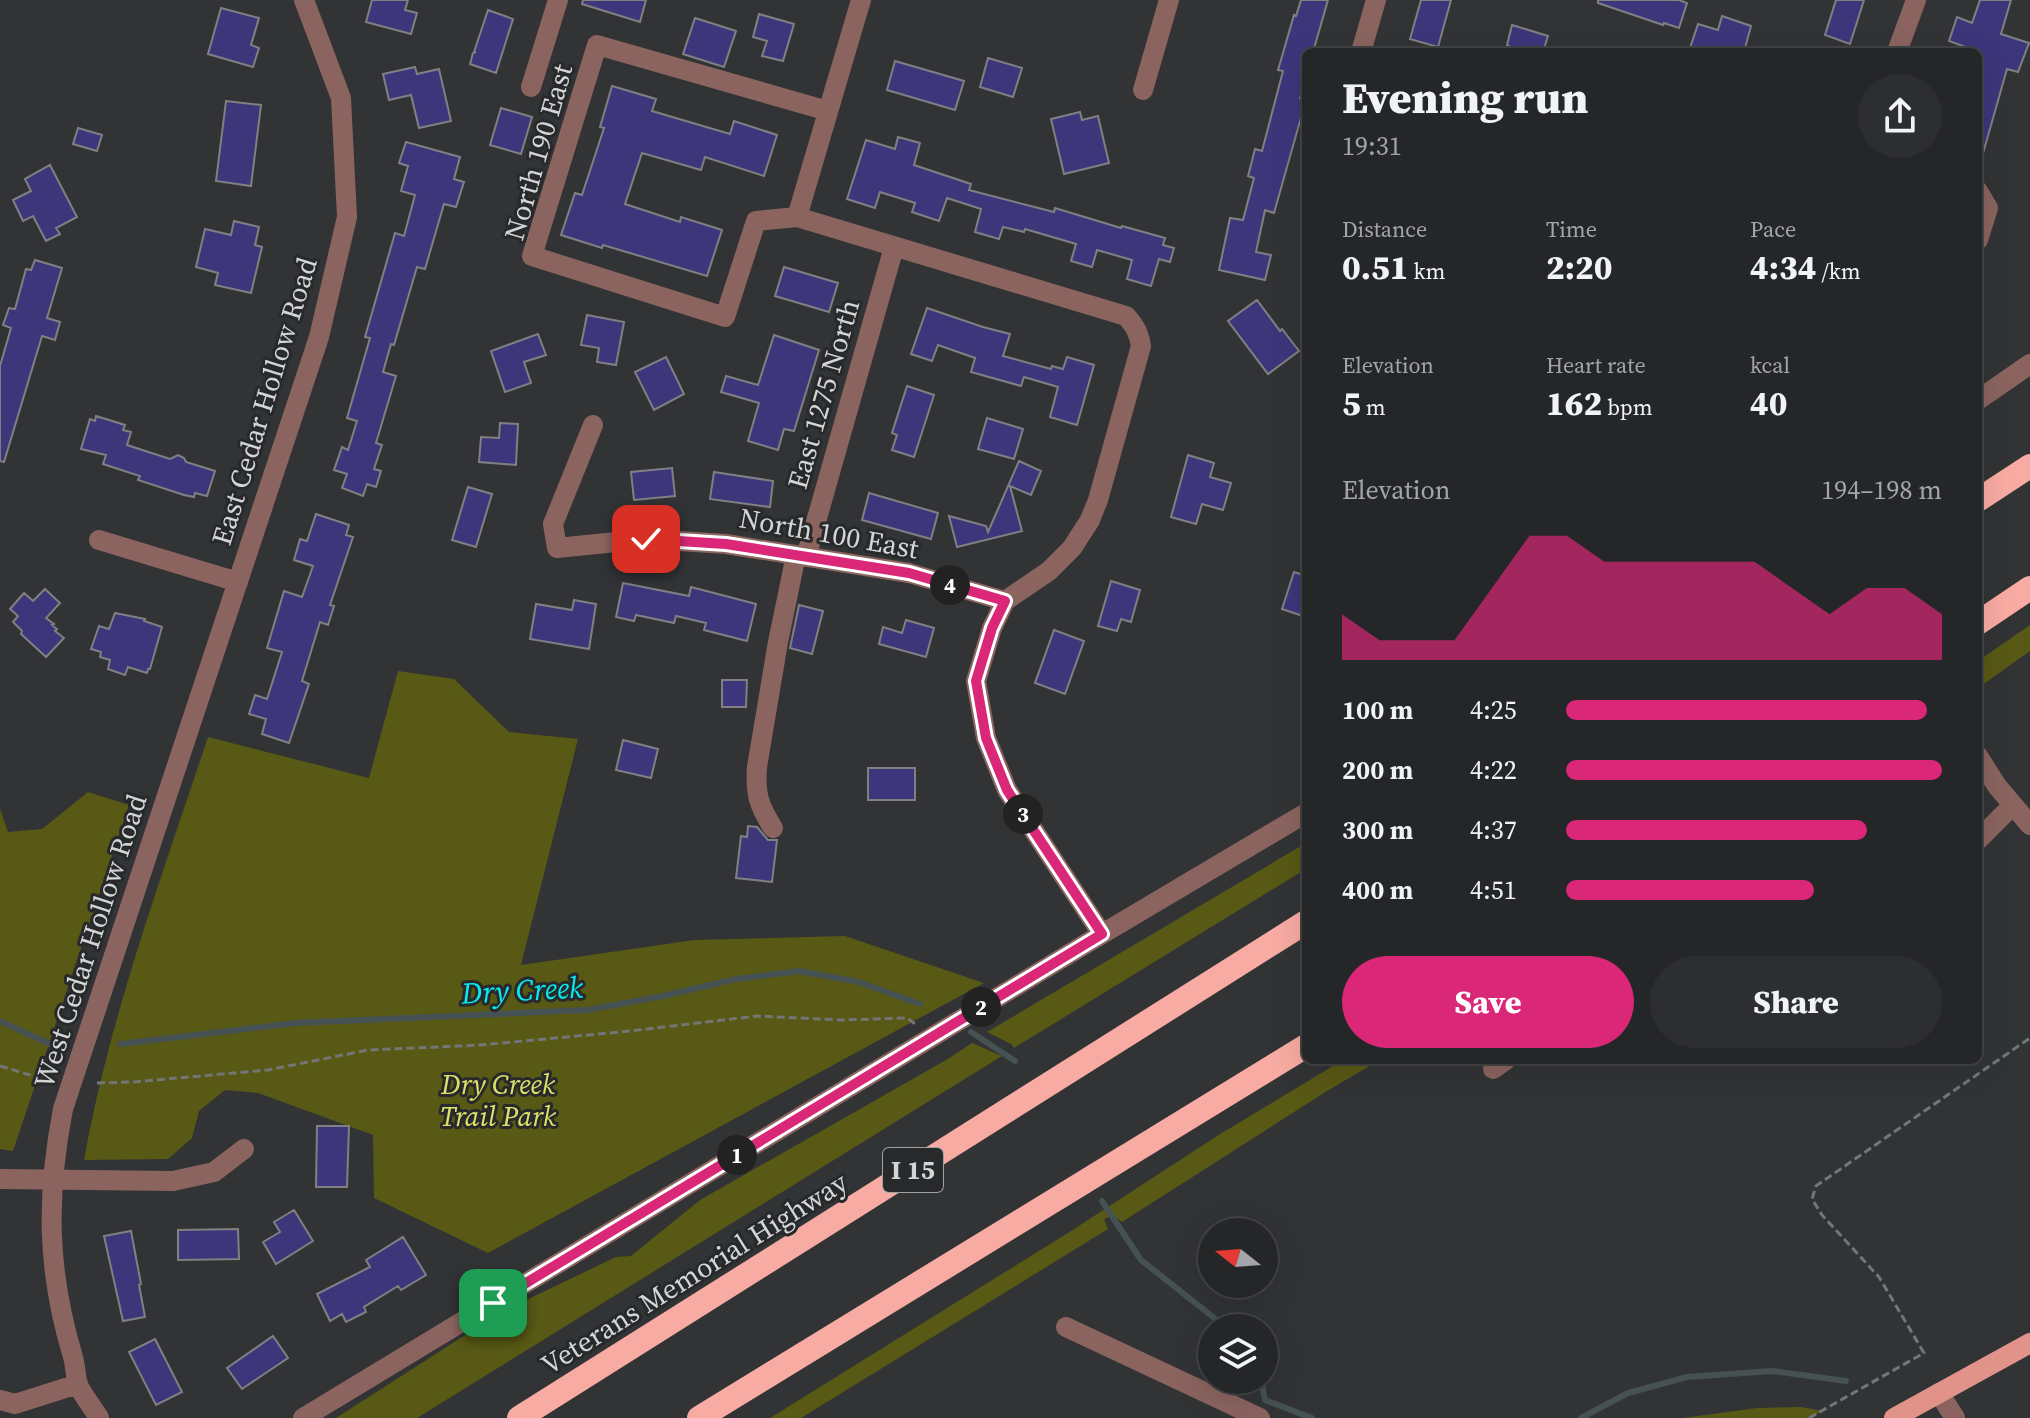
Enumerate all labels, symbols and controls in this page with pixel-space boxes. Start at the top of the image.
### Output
street label: North 190 East [495,59,582,244]
text: Evening run [1342,67,1588,128]
button: share [1858,74,1942,158]
text: 19:31 [1342,128,1402,164]
text: Distance [1342,214,1427,244]
text: Time [1546,214,1597,244]
text: Pace [1750,214,1796,244]
text: 0.51 [1342,244,1408,290]
text: 2:20 [1546,244,1612,290]
text: 4:34 [1750,244,1816,290]
street label: East Cedar Hollow Road [202,252,326,550]
text: km [1408,256,1445,286]
text: /km [1816,256,1861,286]
street label: East 1275 North [778,295,868,493]
text: Elevation [1342,350,1434,380]
text: Heart rate [1546,350,1646,380]
text: kcal [1750,350,1790,380]
text: 5 [1342,380,1361,426]
text: 162 [1546,380,1602,426]
text: 40 [1750,380,1787,426]
text: m [1361,392,1386,422]
text: bpm [1602,392,1652,422]
text: Elevation [1342,472,1451,508]
text: 194–198 m [1821,472,1942,508]
street label: North 100 East [736,499,922,568]
pin [612,505,680,573]
icon: check [624,517,668,561]
pin: 4 [930,565,970,605]
text: 4 [944,570,956,600]
text: 100 m [1342,692,1413,728]
text: 4:25 [1470,692,1517,728]
text: 200 m [1342,752,1413,788]
text: 4:22 [1470,752,1517,788]
street label: West Cedar Hollow Road [24,789,156,1093]
pin: 3 [1003,794,1043,834]
text: 3 [1017,799,1029,829]
text: 300 m [1342,812,1413,848]
text: 4:37 [1470,812,1517,848]
text: 400 m [1342,872,1413,908]
text: 4:51 [1470,872,1517,908]
button: Save [1342,956,1634,1048]
button: Share [1650,956,1942,1048]
water label: Dry Creek [459,966,585,1014]
pin: 2 [961,987,1001,1027]
text: 2 [975,992,987,1022]
park label: Dry Creek Trail Park [440,1065,557,1135]
pin: 1 [717,1135,757,1175]
text: 1 [731,1140,743,1170]
road number: I 15 [883,1148,943,1192]
street label: Veterans Memorial Highway [534,1163,855,1383]
north arrow [1198,1218,1278,1298]
map controls [1198,1218,1278,1394]
pin [459,1269,527,1337]
icon: arrive [471,1281,515,1325]
button: layers [1198,1314,1278,1394]

